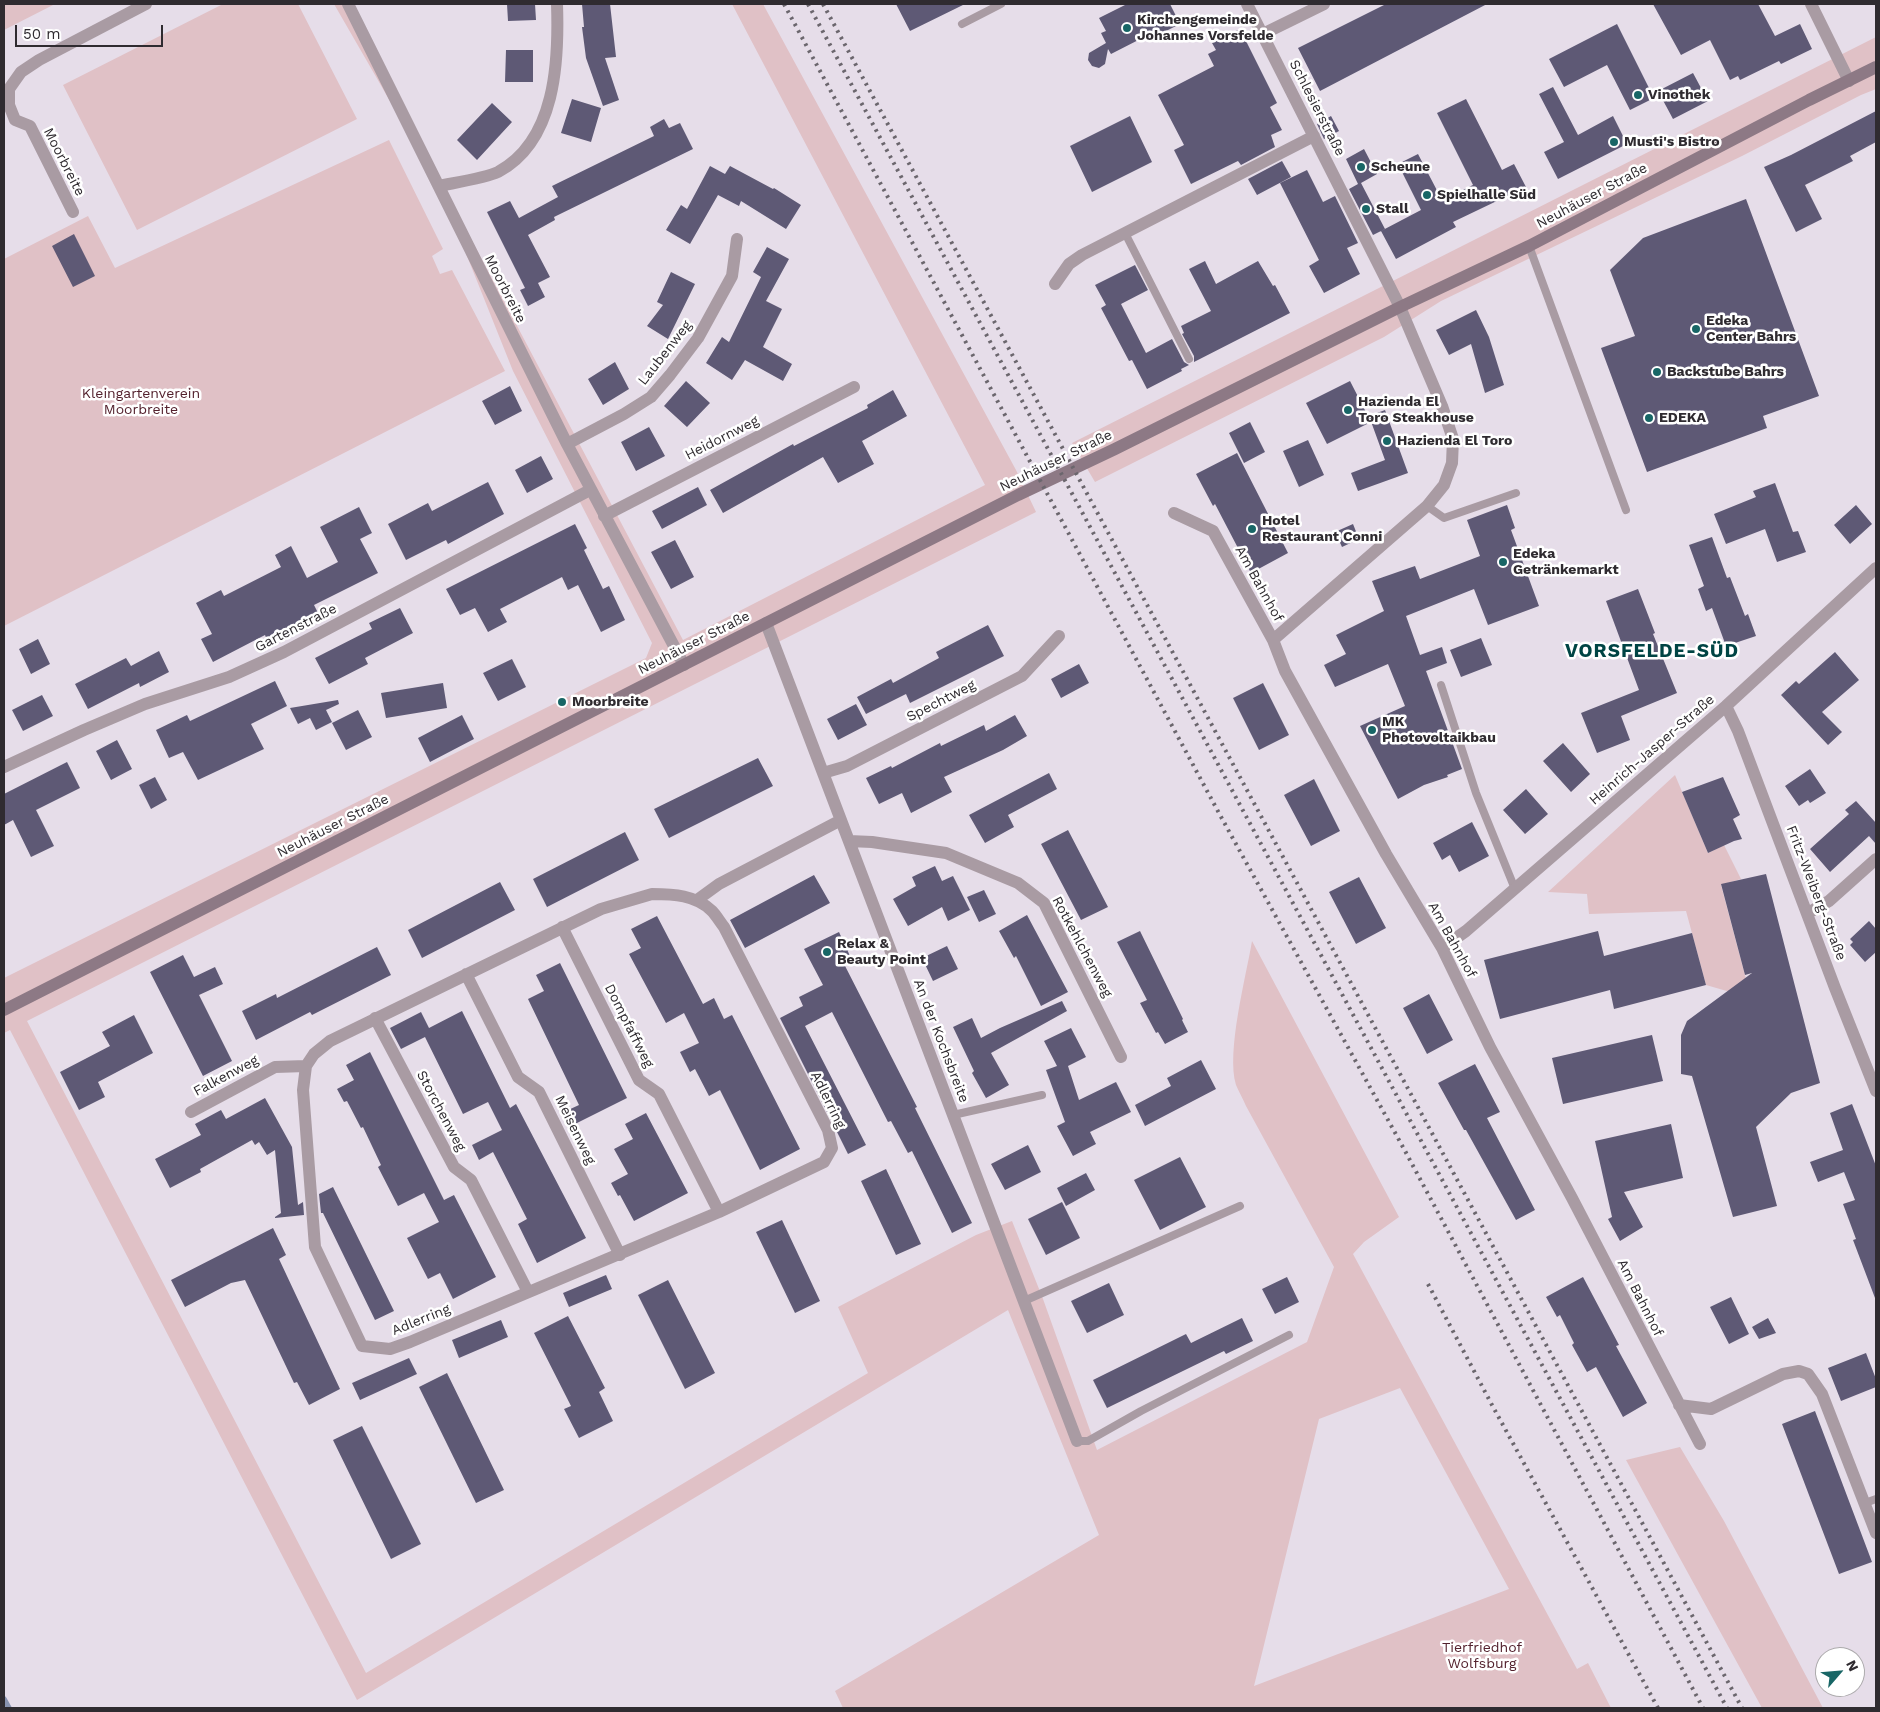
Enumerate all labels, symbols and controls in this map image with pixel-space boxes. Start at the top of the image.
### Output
place label: Kirchengemeinde Johannes Vorsfelde [1137,12,1274,44]
scale bar [18,15,165,47]
marker: Kirchengemeinde Johannes Vorsfelde [1121,22,1133,34]
text: 50 m [23,25,60,43]
street label: Schlesierstraße [1285,57,1349,159]
place label: Vinothek [1648,87,1710,103]
marker: Vinothek [1632,89,1644,101]
street label: Moorbreite [40,125,88,199]
place label: Musti's Bistro [1624,134,1720,150]
marker: Musti's Bistro [1608,136,1620,148]
place label: Scheune [1371,159,1430,175]
street label: Neuhäuser Straße [1534,160,1650,232]
marker: Scheune [1355,161,1367,173]
place label: Spielhalle Süd [1437,187,1536,203]
marker: Spielhalle Süd [1421,189,1433,201]
place label: Stall [1376,201,1409,217]
marker: Stall [1360,203,1372,215]
street label: Moorbreite [481,252,529,326]
place label: Edeka Center Bahrs [1706,313,1796,346]
street label: Laubenweg [635,317,695,389]
marker: Edeka Center Bahrs [1690,323,1702,335]
place label: Backstube Bahrs [1667,364,1784,380]
marker: Backstube Bahrs [1651,366,1663,378]
park label: Kleingartenverein Moorbreite [82,386,200,418]
place label: Hazienda El Toro Steakhouse [1358,394,1474,427]
marker: Hazienda El Toro Steakhouse [1342,404,1354,416]
place label: EDEKA [1659,410,1706,426]
street label: Heidornweg [682,412,762,464]
marker: EDEKA [1643,412,1655,424]
street label: Neuhäuser Straße [997,426,1115,496]
place label: Hazienda El Toro [1397,433,1512,449]
marker: Hazienda El Toro [1381,435,1393,447]
place label: Hotel Restaurant Conni [1262,513,1382,546]
marker: Hotel Restaurant Conni [1246,523,1258,535]
street label: Am Bahnhof [1231,543,1287,625]
place label: Edeka Getränkemarkt [1513,546,1619,578]
marker: Edeka Getränkemarkt [1497,556,1509,568]
street label: Gartenstraße [252,600,340,656]
street label: Neuhäuser Straße [635,608,753,678]
district label: VORSFELDE-SÜD [1563,640,1741,662]
street label: Spechtweg [904,676,978,726]
street label: Heinrich-Jasper-Straße [1586,691,1718,809]
place label: Moorbreite [572,694,649,710]
marker: Moorbreite [556,696,568,708]
place label: MK Photovoltaikbau [1382,714,1496,746]
marker: MK Photovoltaikbau [1366,724,1378,736]
street label: Neuhäuser Straße [274,791,392,861]
street label: Fritz-Weiberg-Straße [1783,823,1849,963]
street label: Rotkehlchenweg [1048,894,1116,1000]
street label: Am Bahnhof [1424,899,1480,981]
place label: Relax & Beauty Point [837,936,926,969]
marker: Relax & Beauty Point [821,946,833,958]
street label: An der Kochsbreite [910,977,972,1105]
street label: Dompfaffweg [601,981,657,1071]
street label: Falkenweg [191,1052,261,1100]
street label: Storchenweg [413,1068,469,1154]
street label: Adlerring [807,1069,849,1131]
street label: Meisenweg [551,1093,599,1167]
street label: Am Bahnhof [1613,1257,1667,1339]
street label: Adlerring [389,1301,453,1339]
park label: Tierfriedhof Wolfsburg [1442,1640,1522,1672]
north arrow [1815,1647,1865,1697]
text: N [1843,1657,1862,1674]

